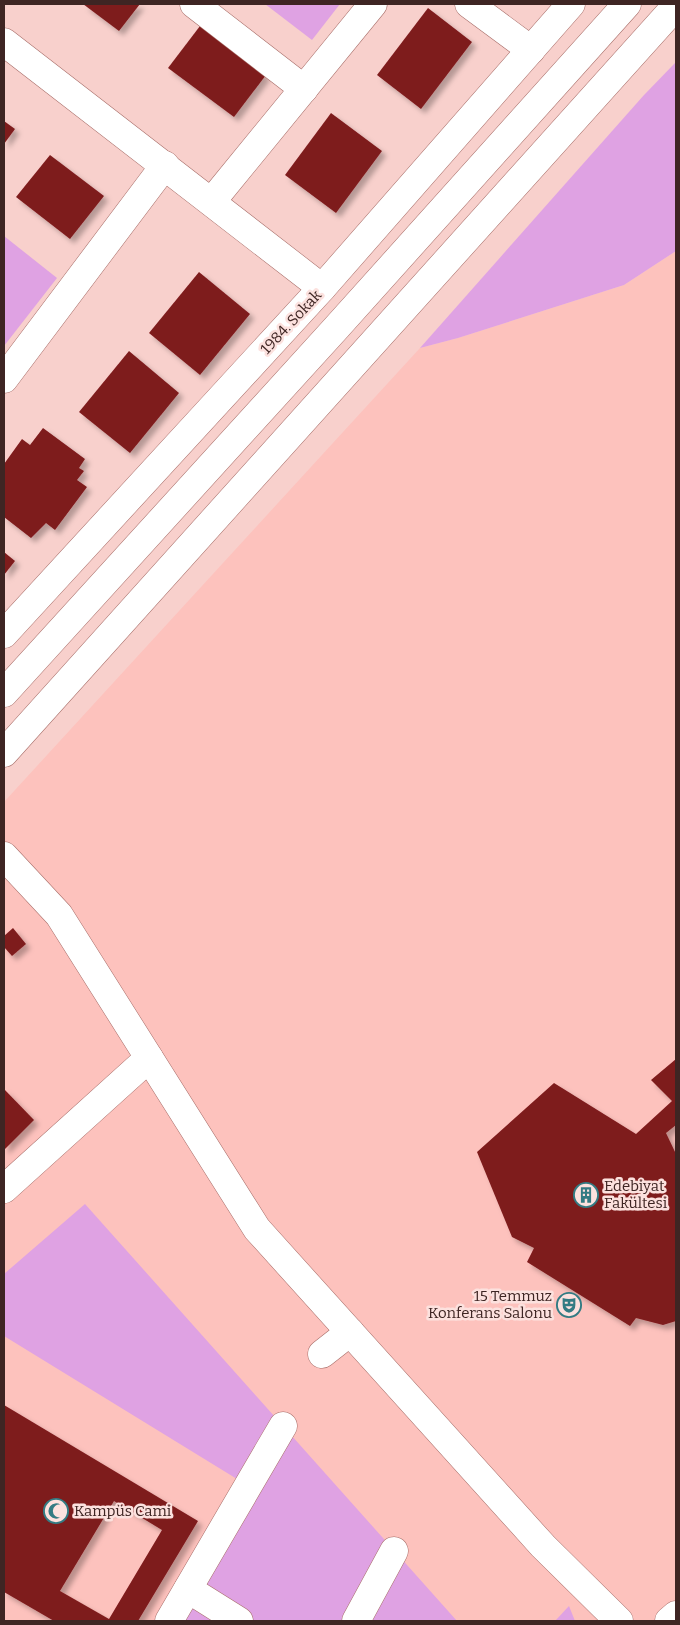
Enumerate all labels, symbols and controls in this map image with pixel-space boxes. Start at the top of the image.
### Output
street label: 1984. Sokak [257,286,326,358]
place label: Edebiyat Fakültesi [604,1177,668,1212]
building icon: Edebiyat Fakültesi [573,1182,599,1208]
place label: 15 Temmuz Konferans Salonu [428,1287,552,1322]
theatre icon: 15 Temmuz Konferans Salonu [556,1292,582,1318]
mosque icon: Kampüs Cami [43,1498,69,1524]
place label: Kampüs Cami [74,1502,172,1520]

